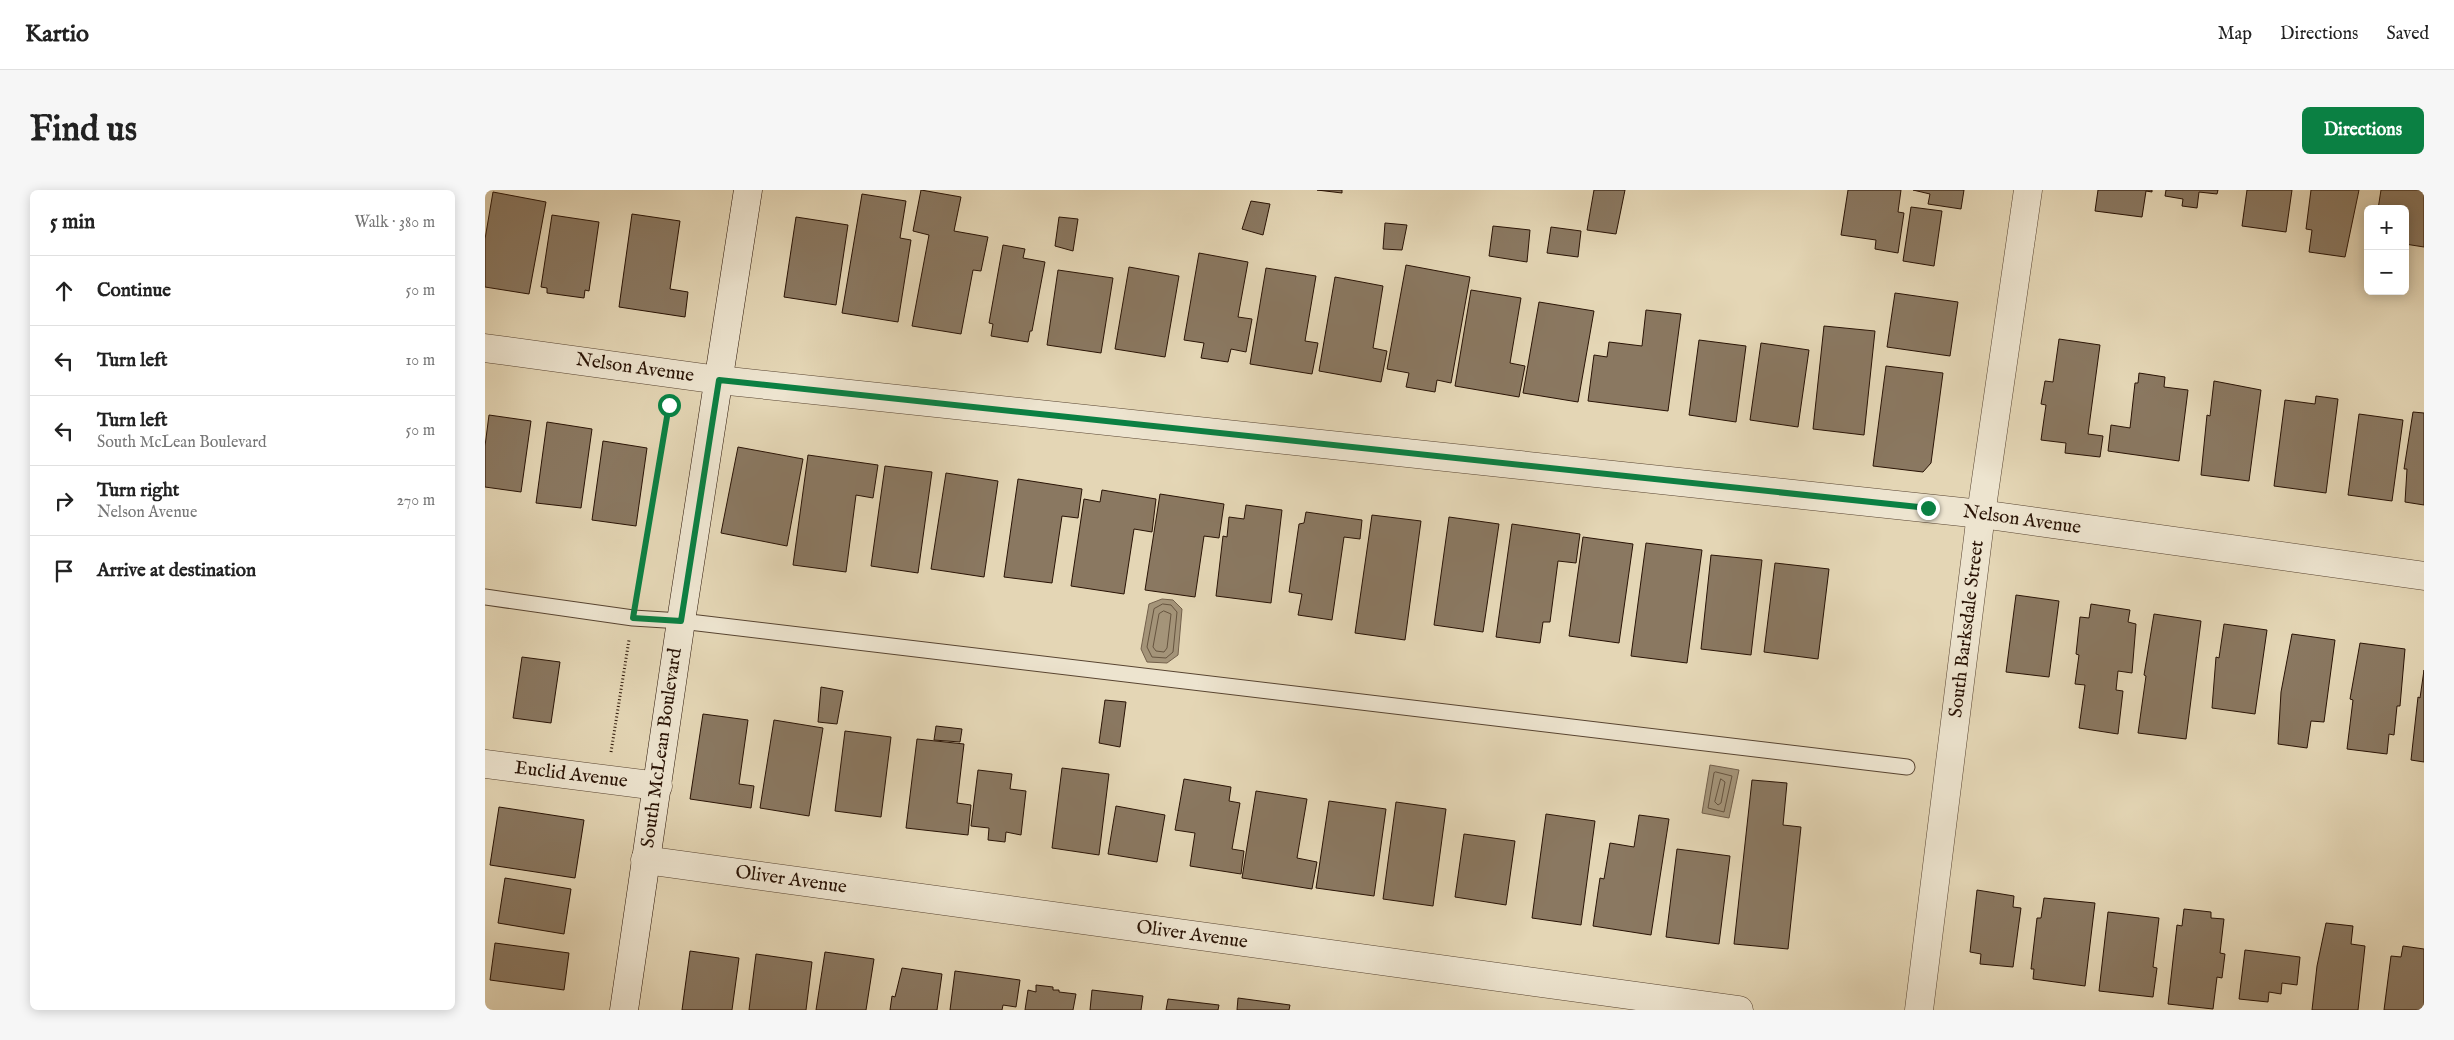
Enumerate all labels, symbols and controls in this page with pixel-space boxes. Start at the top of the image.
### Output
text: Kartio [25,19,89,50]
text: Map [2218,23,2252,46]
text: Directions [2280,23,2358,46]
text: Saved [2386,23,2429,46]
button: Directions [2302,107,2424,154]
text: Find us [30,108,137,153]
map controls [2364,205,2409,295]
button: + [2364,205,2409,250]
text: 5 min [50,209,95,236]
text: Walk · 380 m [354,213,435,233]
button: − [2364,250,2409,295]
icon: ahead [50,277,78,305]
text: Continue [97,279,171,303]
text: 50 m [406,281,435,301]
icon: left [50,347,78,375]
street label: Nelson Avenue [574,348,696,388]
text: Turn left [97,349,168,373]
text: 10 m [405,351,435,371]
route start [658,394,681,417]
text: Turn left [97,409,168,433]
icon: left [50,417,78,445]
text: 50 m [406,421,435,441]
text: South McLean Boulevard [97,433,267,453]
text: Turn right [97,479,179,503]
icon: right [50,487,78,515]
text: 270 m [396,491,435,511]
route end [1917,497,1940,520]
street label: Nelson Avenue [1961,500,2083,540]
text: Nelson Avenue [97,503,197,523]
street label: South Barksdale Street [1944,538,1990,719]
icon: arrive [50,557,78,585]
text: Arrive at destination [97,559,256,583]
street label: South McLean Boulevard [636,646,688,849]
street label: Euclid Avenue [513,756,629,794]
street label: Oliver Avenue [734,860,848,900]
street label: Oliver Avenue [1135,915,1249,955]

